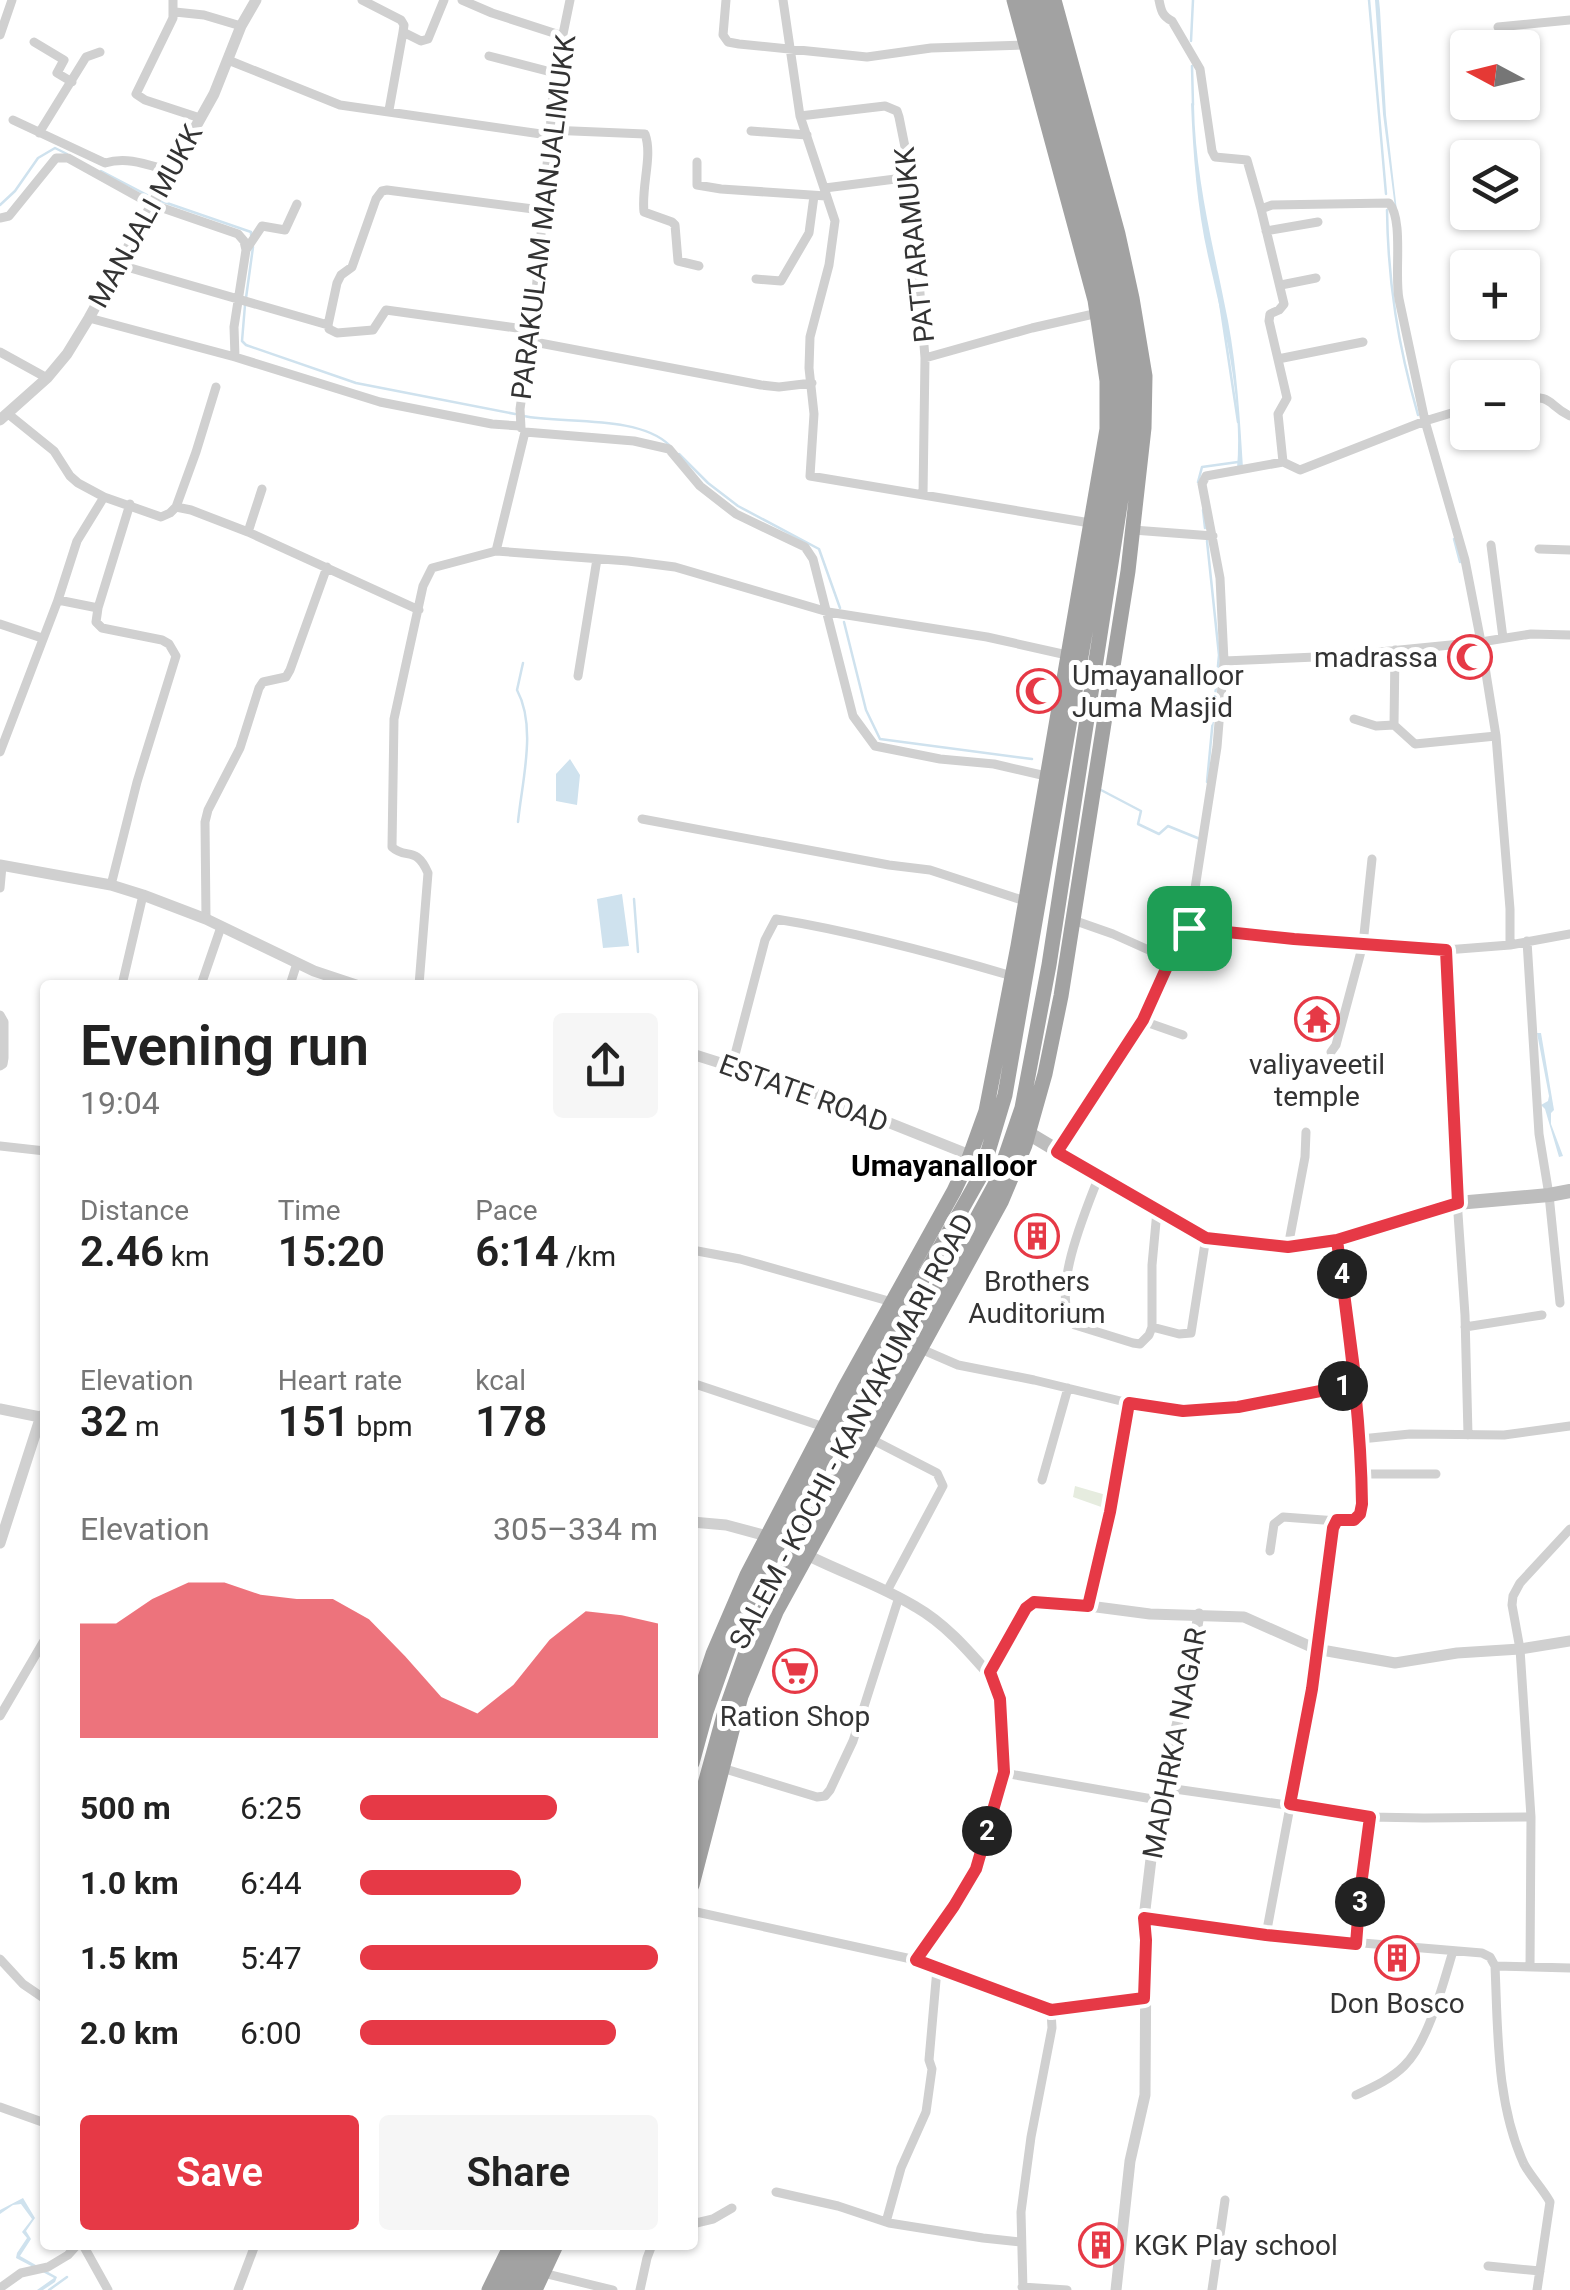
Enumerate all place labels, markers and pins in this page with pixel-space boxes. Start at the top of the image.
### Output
mosque icon: madrassa [1447,634,1493,680]
place label: madrassa [1314,641,1438,674]
place label: Umayanalloor Juma Masjid [1072,659,1244,724]
mosque icon: Umayanalloor Juma Masjid [1016,668,1062,714]
pin [1147,886,1232,971]
temple icon: valiyaveetil temple [1294,996,1340,1042]
place label: valiyaveetil temple [1249,1048,1385,1113]
building icon: Brothers Auditorium [1014,1213,1060,1259]
pin: 4 [1317,1249,1367,1299]
place label: Brothers Auditorium [968,1265,1106,1330]
pin: 1 [1318,1361,1368,1411]
supermarket icon: Ration Shop [772,1648,818,1694]
place label: Ration Shop [720,1700,870,1733]
pin: 2 [962,1806,1012,1856]
pin: 3 [1335,1877,1385,1927]
building icon: Don Bosco [1374,1935,1420,1981]
place label: Don Bosco [1329,1987,1465,2020]
building icon: KGK Play school [1078,2222,1124,2268]
place label: KGK Play school [1134,2229,1338,2262]

